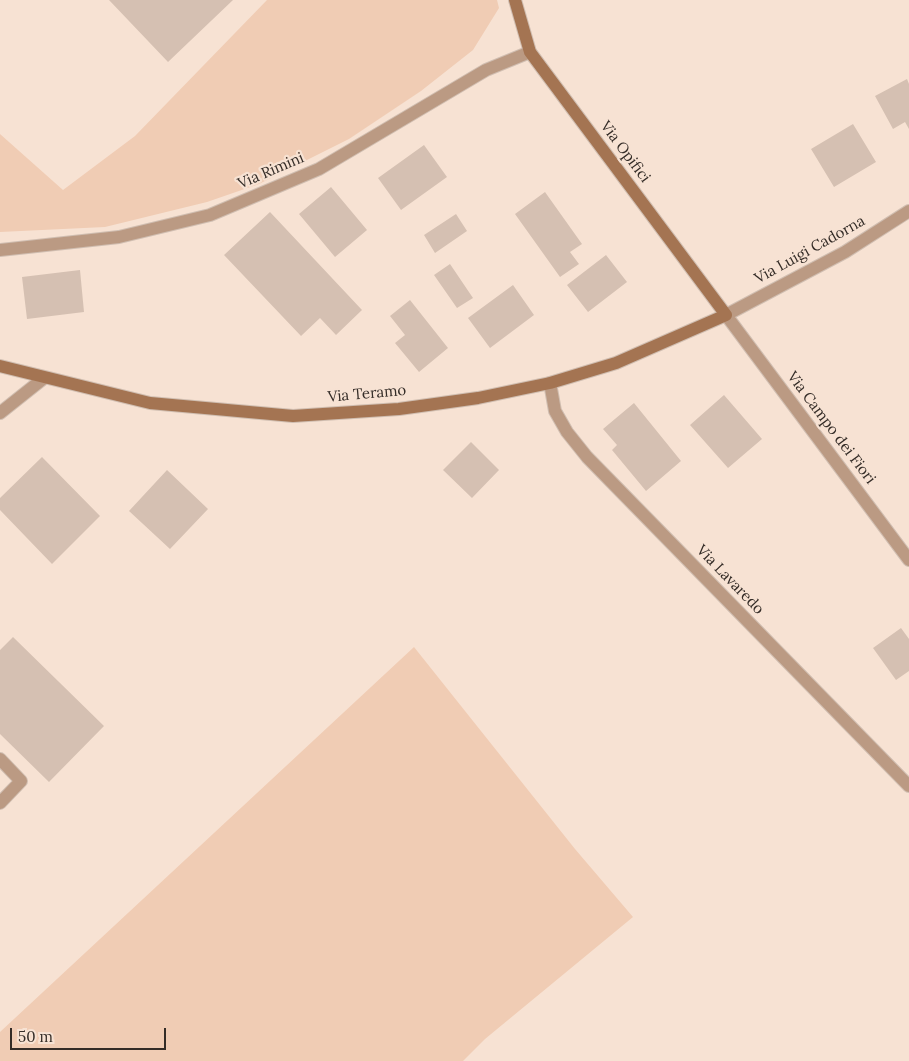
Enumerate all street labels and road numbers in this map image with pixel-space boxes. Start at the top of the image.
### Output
street label: Via Opifici [596,118,654,186]
street label: Via Rimini [235,149,307,193]
street label: Via Luigi Cadorna [752,212,868,288]
street label: Via Campo dei Fiori [783,368,879,488]
street label: Via Teramo [327,382,407,406]
street label: Via Lavaredo [692,542,768,618]

